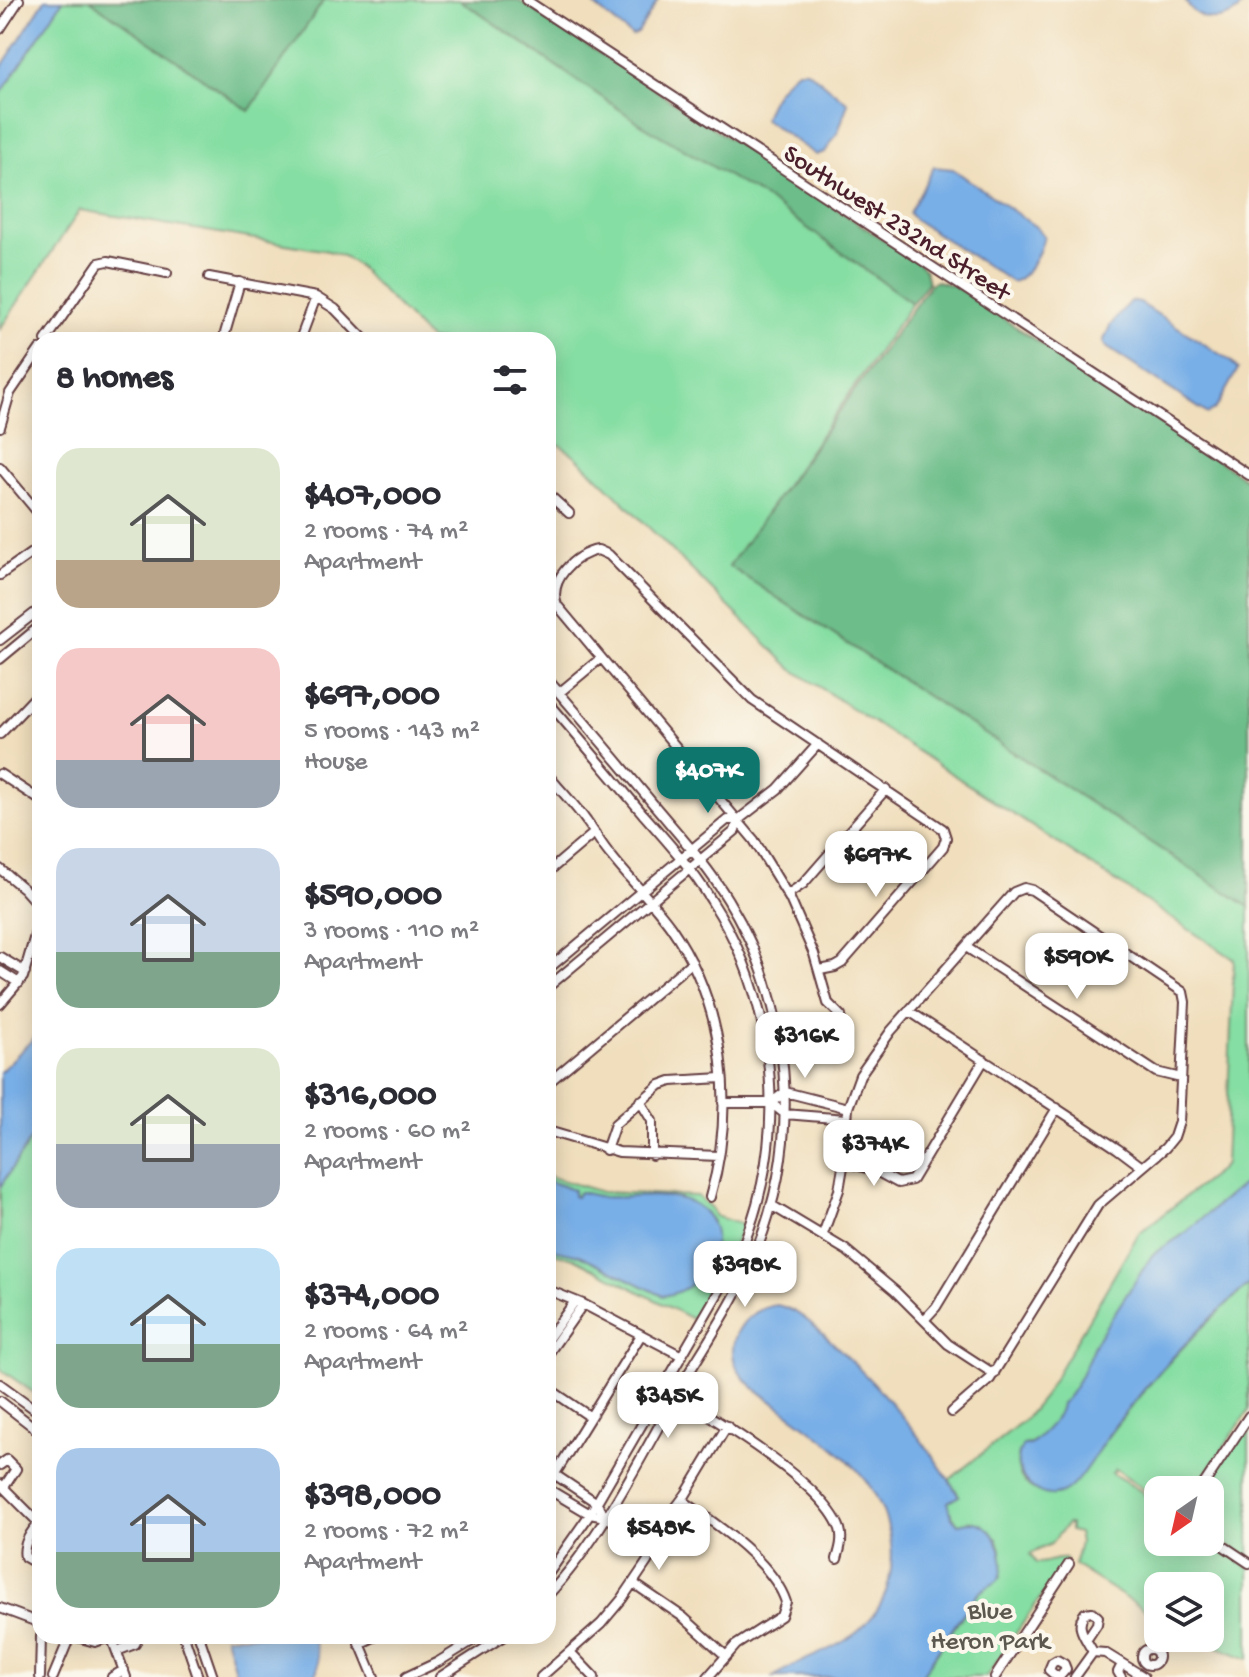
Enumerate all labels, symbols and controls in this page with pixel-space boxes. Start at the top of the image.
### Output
street label: Southwest 232nd Street [776,140,1017,311]
icon: filters [488,358,532,402]
text: 8 homes [56,360,173,400]
text: $407,000 [304,477,441,517]
icon: home [120,480,216,576]
text: 2 rooms · 74 m² [304,517,468,548]
text: Apartment [304,548,421,579]
text: $697,000 [304,677,440,717]
icon: home [120,680,216,776]
text: 5 rooms · 143 m² [304,717,480,748]
pin: $407K [652,747,764,815]
text: House [304,748,368,779]
text: $407K [675,757,741,788]
pin: $697K [820,831,932,899]
text: $697K [843,841,909,872]
text: $590,000 [304,877,442,917]
icon: home [120,880,216,976]
text: 3 rooms · 110 m² [304,917,479,948]
pin: $590K [1021,933,1133,1001]
text: $590K [1043,943,1111,974]
text: Apartment [304,948,421,979]
pin: $316K [749,1012,861,1080]
text: $316K [773,1022,837,1053]
text: $316,000 [304,1077,436,1117]
icon: home [120,1080,216,1176]
text: 2 rooms · 60 m² [304,1117,470,1148]
pin: $374K [818,1120,930,1188]
text: $374K [841,1130,907,1161]
text: Apartment [304,1148,421,1179]
pin: $398K [689,1241,801,1309]
text: $398K [712,1251,778,1282]
text: $374,000 [304,1277,439,1317]
icon: home [120,1280,216,1376]
text: 2 rooms · 64 m² [304,1317,468,1348]
text: Apartment [304,1348,421,1379]
pin: $345K [612,1372,724,1440]
text: $345K [635,1382,701,1413]
north arrow [1144,1476,1224,1556]
map controls [1144,1476,1224,1652]
text: $398,000 [304,1477,441,1517]
icon: home [120,1480,216,1576]
pin: $548K [603,1504,715,1572]
text: $548K [626,1514,692,1545]
text: 2 rooms · 72 m² [304,1517,469,1548]
text: Apartment [304,1548,421,1579]
button: layers [1144,1572,1224,1652]
park label: Blue Heron Park [930,1598,1052,1659]

